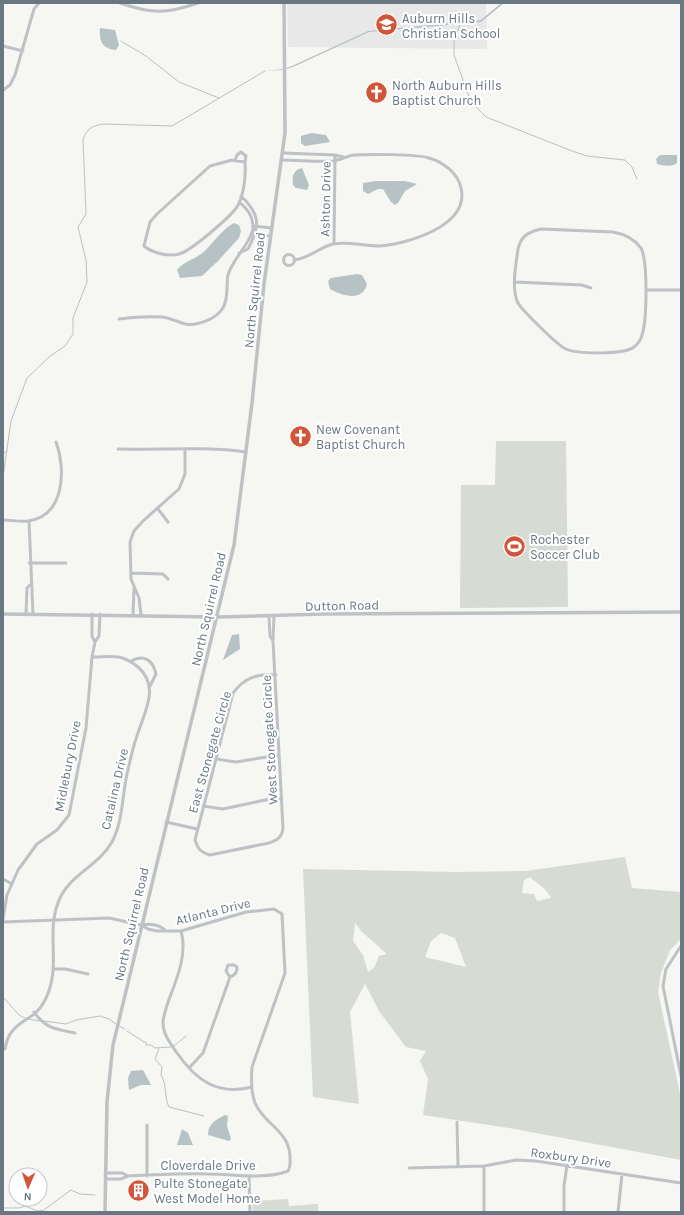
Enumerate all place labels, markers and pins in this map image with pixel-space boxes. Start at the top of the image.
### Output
place label: Auburn Hills Christian School [402,11,500,41]
school or university icon: Auburn Hills Christian School [374,12,400,38]
place label: North Auburn Hills Baptist Church [392,78,502,108]
church icon: North Auburn Hills Baptist Church [364,79,390,105]
place label: New Covenant Baptist Church [316,422,405,452]
church icon: New Covenant Baptist Church [287,423,313,449]
place label: Rochester Soccer Club [530,532,600,562]
sports icon: Rochester Soccer Club [501,533,527,559]
place label: Pulte Stonegate West Model Home [154,1176,261,1206]
building icon: Pulte Stonegate West Model Home [125,1177,151,1203]

